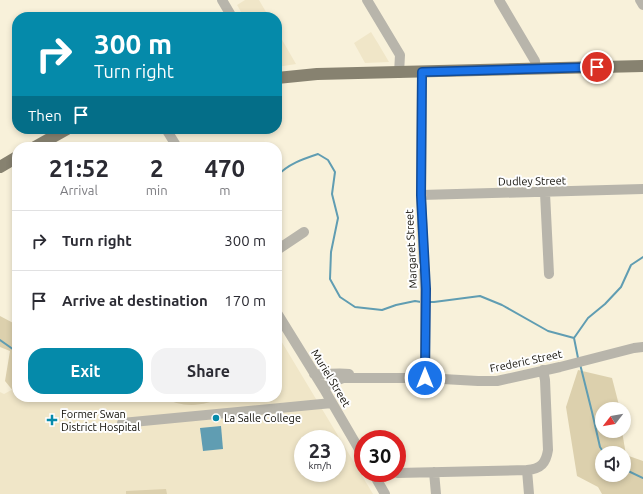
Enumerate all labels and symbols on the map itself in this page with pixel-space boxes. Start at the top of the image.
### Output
pin [580,50,614,84]
street label: Dudley Street [498,174,567,188]
street label: Margaret Street [403,209,419,289]
street label: Muriel Street [309,347,353,409]
street label: Frederic Street [489,347,564,375]
position arrow [404,357,446,399]
north arrow [595,402,631,438]
place label: Former Swan District Hospital [61,408,140,433]
place label: La Salle College [224,412,301,424]
marker: La Salle College [211,413,221,423]
marker: Former Swan District Hospital [46,414,58,426]
speed limit sign: 30 [354,430,406,482]

